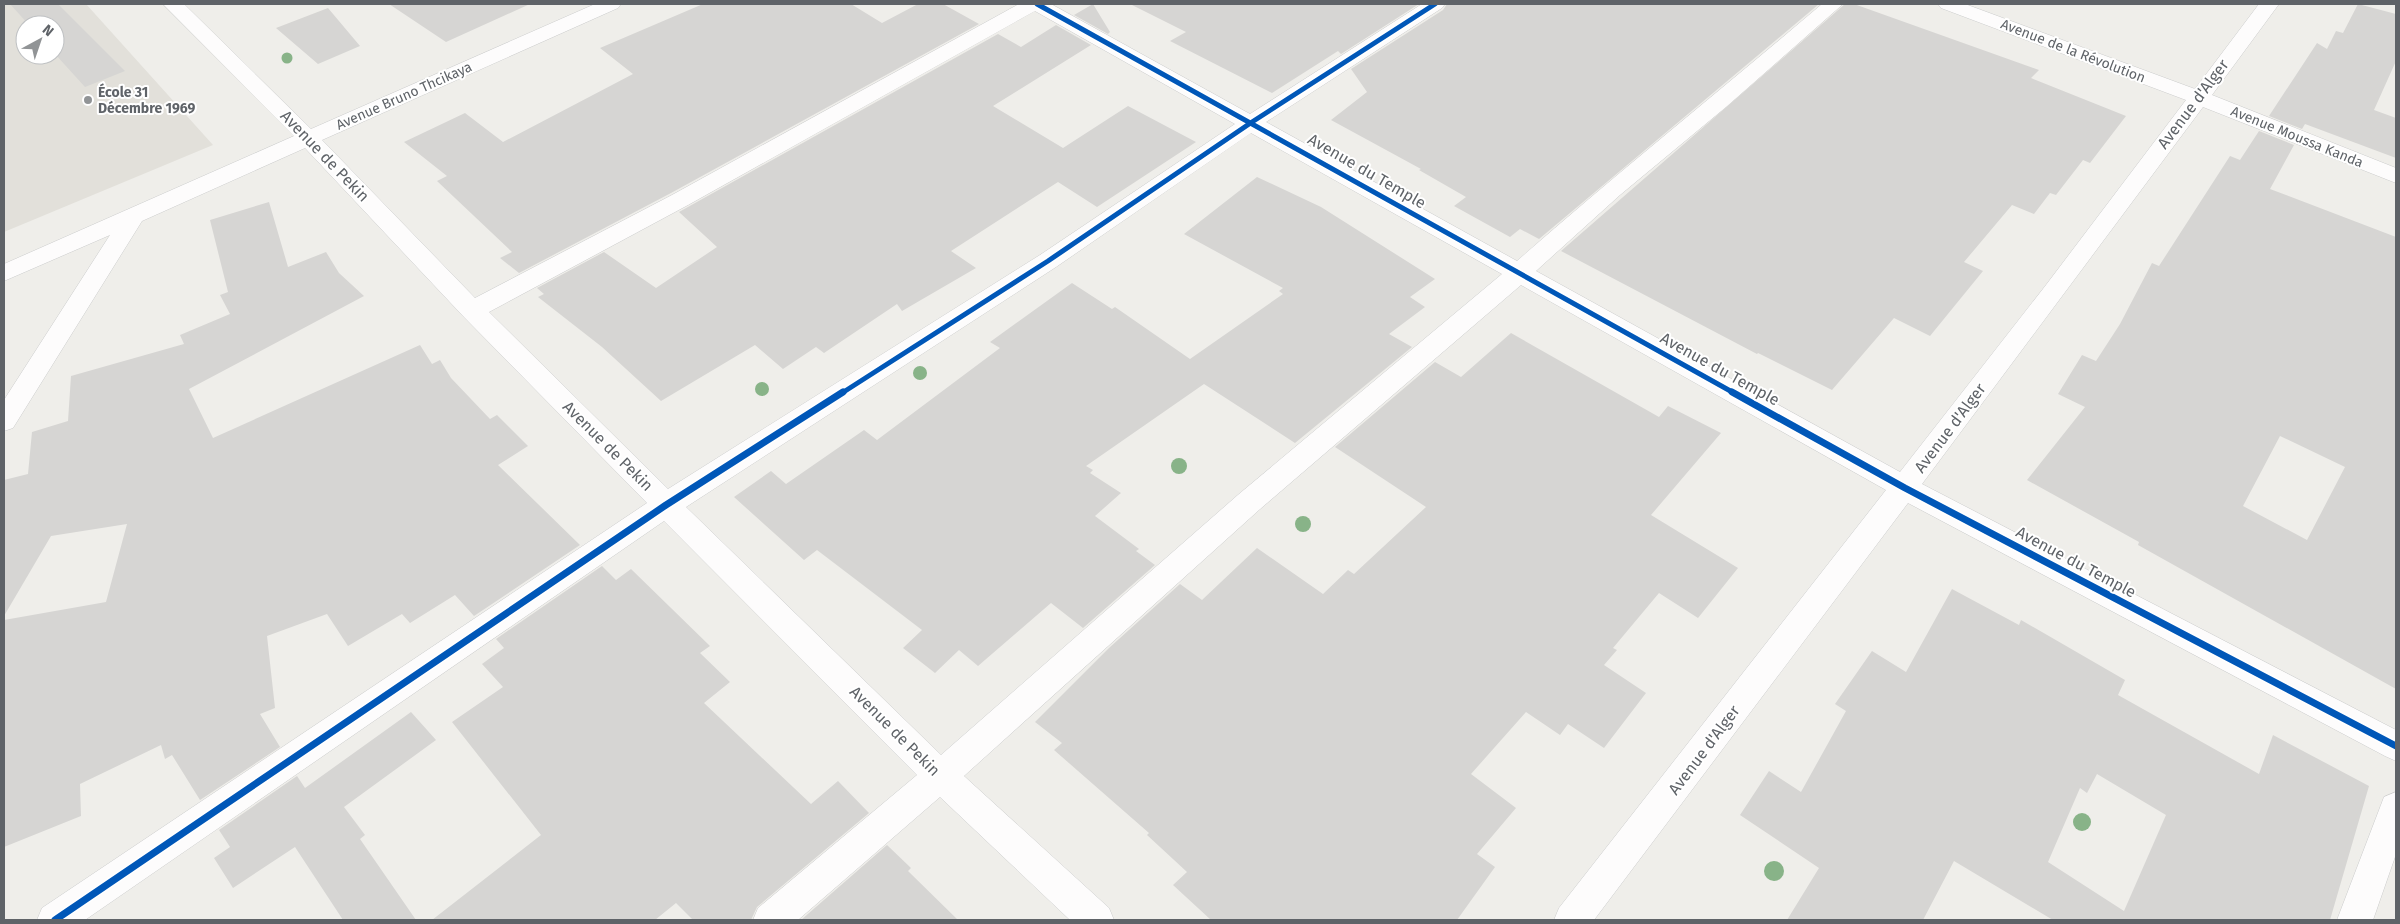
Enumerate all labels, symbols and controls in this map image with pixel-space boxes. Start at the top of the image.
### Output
north arrow [15,15,65,65]
street label: Avenue de la Révolution [1998,16,2148,86]
text: N [39,21,57,40]
street label: Avenue d'Alger [2153,55,2233,152]
street label: Avenue Bruno Thcikaya [333,58,475,134]
place label: École 31 Décembre 1969 [98,83,195,117]
marker: École 31 Décembre 1969 [82,94,94,106]
street label: Avenue Moussa Kanda [2228,103,2366,171]
street label: Avenue de Pekin [277,106,373,206]
street label: Avenue du Temple [1305,129,1429,213]
street label: Avenue du Temple [1657,328,1783,410]
street label: Avenue d'Alger [1910,379,1990,476]
street label: Avenue de Pekin [559,397,657,495]
street label: Avenue du Temple [2013,522,2139,602]
street label: Avenue de Pekin [846,682,944,780]
street label: Avenue d'Alger [1664,701,1744,798]

